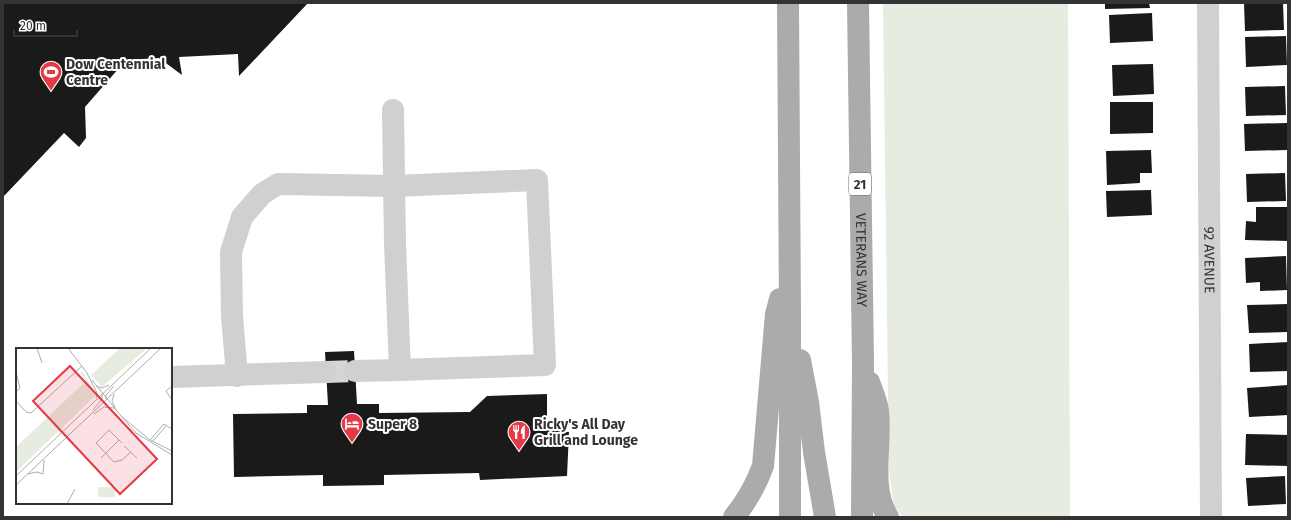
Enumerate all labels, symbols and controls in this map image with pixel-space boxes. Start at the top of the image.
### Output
scale bar [14,12,77,38]
text: 20 m [20,19,46,33]
place label: Dow Centennial Centre [66,56,166,89]
sports icon: Dow Centennial Centre [38,59,64,92]
road number: 21 [849,173,871,195]
street label: VETERANS WAY [852,213,870,307]
street label: 92 AVENUE [1200,226,1218,294]
inset map [16,348,172,504]
hotel icon: Super 8 [339,411,365,444]
place label: Super 8 [368,416,417,433]
place label: Ricky's All Day Grill and Lounge [534,416,638,449]
restaurant icon: Ricky's All Day Grill and Lounge [506,419,532,452]

